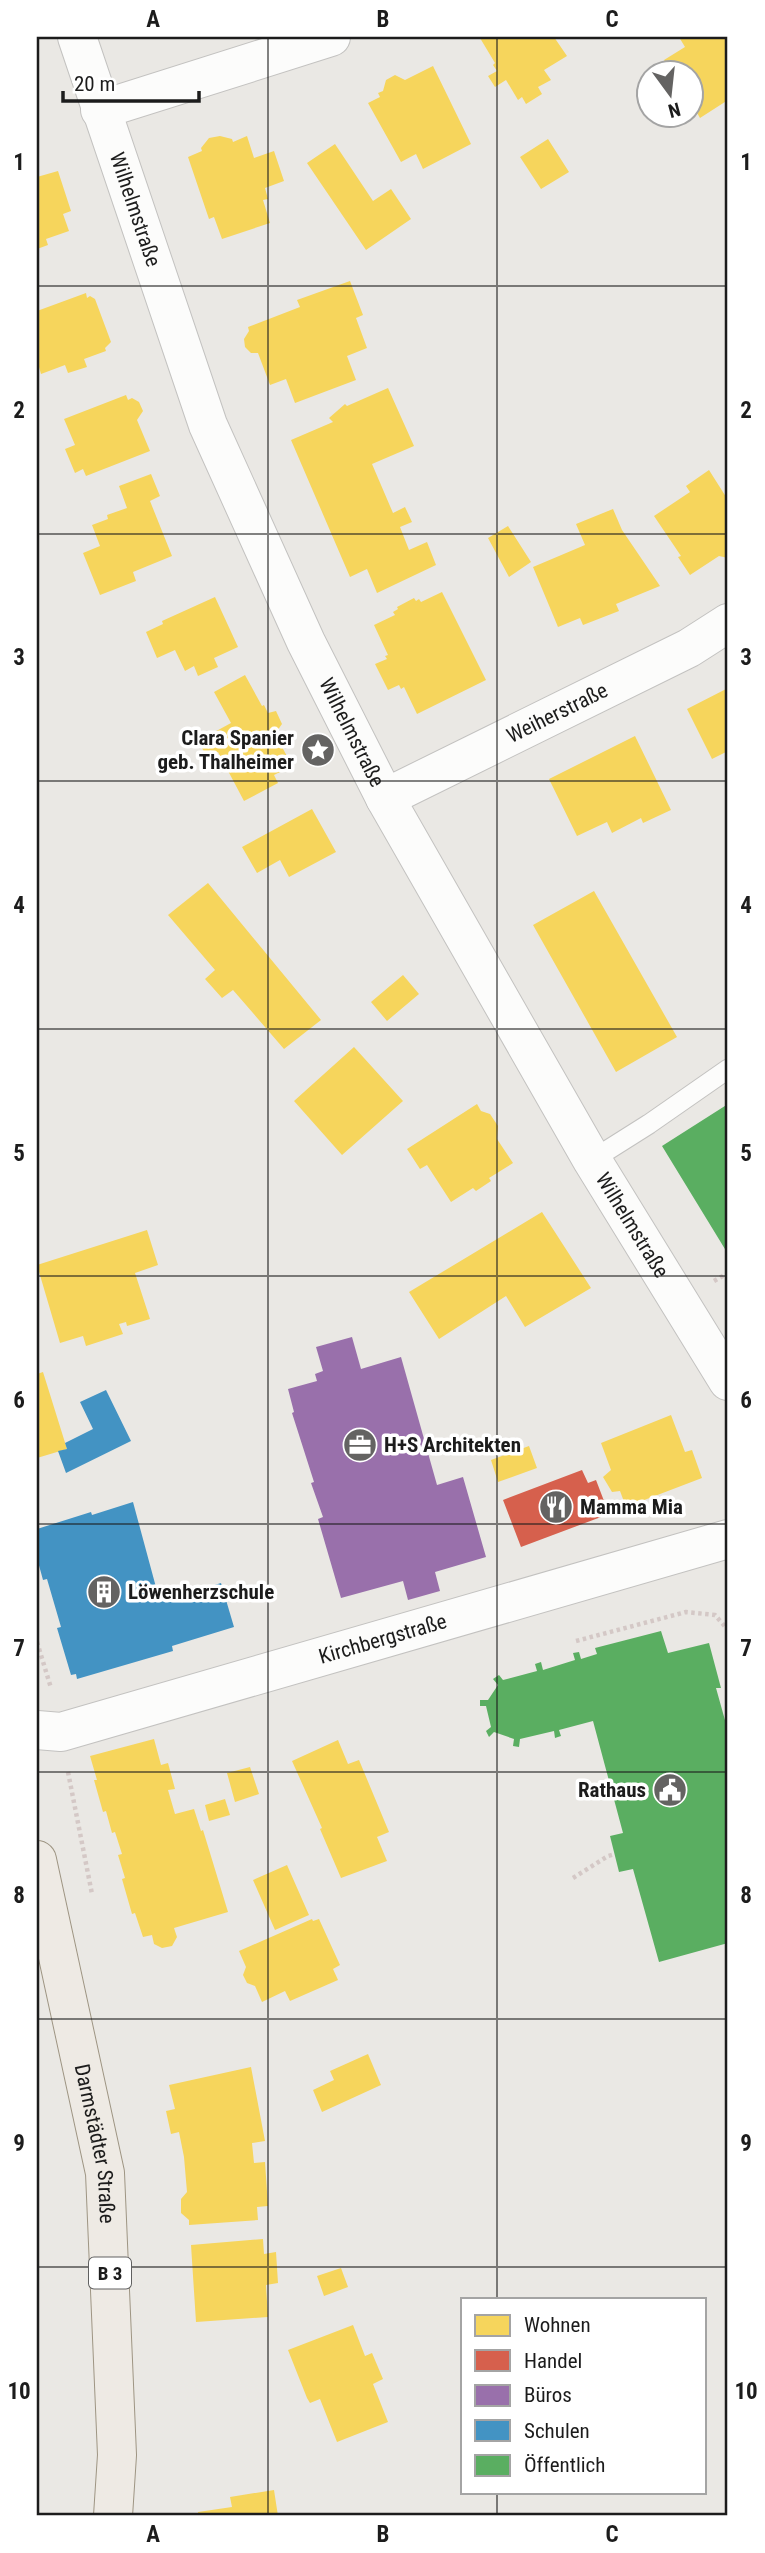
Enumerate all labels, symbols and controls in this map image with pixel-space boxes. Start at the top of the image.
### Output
text: A [146,6,160,33]
text: B [377,6,389,33]
text: C [605,6,619,33]
scale bar [63,60,200,104]
north arrow [636,60,706,130]
text: 20 m [74,72,115,96]
text: N [666,97,683,123]
text: 1 [13,149,25,176]
street label: Wilhelmstraße [105,149,166,270]
text: 1 [740,149,752,176]
text: 2 [13,397,25,424]
text: 2 [740,397,752,424]
text: 3 [13,644,25,671]
text: 3 [740,644,752,671]
street label: Wilhelmstraße [314,674,389,791]
street label: Weiherstraße [503,678,612,748]
place label: Clara Spanier geb. Thalheimer [157,726,294,774]
place icon: Clara Spanier geb. Thalheimer [299,731,337,769]
text: 4 [13,892,25,919]
text: 4 [740,892,752,919]
text: 5 [13,1140,25,1167]
text: 5 [740,1140,752,1167]
street label: Wilhelmstraße [591,1168,674,1282]
text: 6 [13,1387,25,1414]
text: 6 [740,1387,752,1414]
office icon: H+S Architekten [341,1426,379,1464]
place label: H+S Architekten [384,1433,521,1457]
restaurant icon: Mamma Mia [537,1488,575,1526]
place label: Mamma Mia [580,1495,683,1519]
building icon: Löwenherzschule [85,1573,123,1611]
place label: Löwenherzschule [128,1580,274,1604]
street label: Kirchbergstraße [316,1609,450,1669]
text: 7 [13,1635,25,1662]
text: 7 [740,1635,752,1662]
public building icon: Rathaus [651,1771,689,1809]
place label: Rathaus [578,1778,646,1802]
text: 8 [13,1882,25,1909]
text: 8 [740,1882,752,1909]
street label: Darmstädter Straße [70,2062,119,2224]
text: 9 [13,2130,25,2157]
text: 9 [740,2130,752,2157]
road number: B 3 [89,2258,131,2288]
legend [461,2298,706,2494]
text: Wohnen [524,2313,591,2337]
text: Handel [524,2349,582,2373]
text: 10 [7,2378,31,2405]
text: 10 [734,2378,758,2405]
text: Büros [524,2383,572,2407]
text: Schulen [524,2419,590,2443]
text: Öffentlich [524,2453,605,2477]
text: A [146,2521,160,2548]
text: B [377,2521,389,2548]
text: C [605,2521,619,2548]

